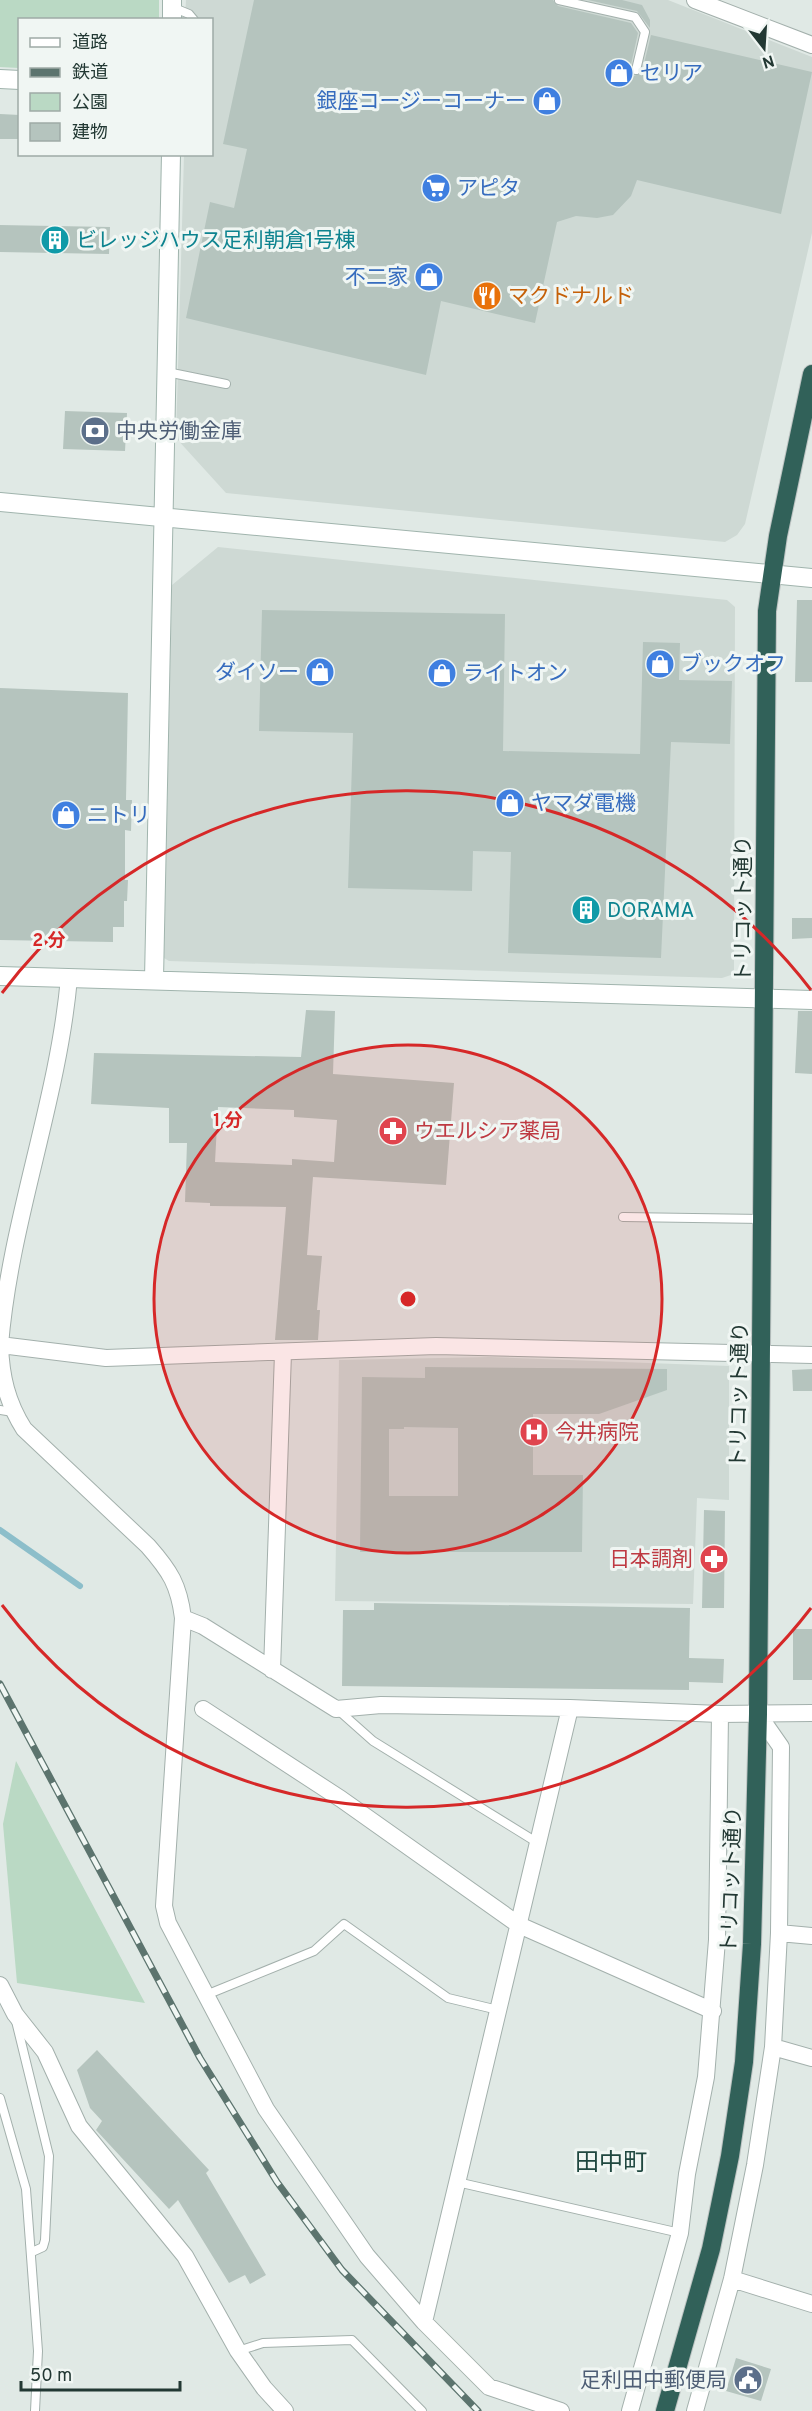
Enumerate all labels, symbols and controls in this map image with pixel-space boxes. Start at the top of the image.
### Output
legend [18,18,213,156]
north arrow [734,18,794,78]
text: 道路 [72,32,108,55]
text: N [759,49,776,72]
shop icon: セリア [603,57,635,89]
place label: セリア [640,61,703,88]
text: 鉄道 [72,62,108,85]
shop icon: 銀座コージーコーナー [531,85,563,117]
place label: 銀座コージーコーナー [316,89,526,116]
text: 公園 [72,92,108,115]
text: 建物 [72,122,108,145]
supermarket icon: アピタ [420,172,452,204]
place label: アピタ [457,176,520,203]
building icon: ビレッジハウス足利朝倉1号棟 [39,224,71,256]
place label: ビレッジハウス足利朝倉1号棟 [76,228,356,255]
shop icon: 不二家 [413,261,445,293]
place label: 不二家 [345,265,408,292]
restaurant icon: マクドナルド [471,280,503,312]
place label: マクドナルド [508,284,634,311]
bank icon: 中央労働金庫 [79,415,111,447]
place label: 中央労働金庫 [116,419,242,446]
shop icon: ブックオフ [644,648,676,680]
place label: ブックオフ [681,652,786,679]
shop icon: ダイソー [304,656,336,688]
shop icon: ライトオン [426,657,458,689]
place label: ダイソー [215,660,299,687]
place label: ライトオン [463,661,568,688]
shop icon: ヤマダ電機 [494,787,526,819]
place label: ヤマダ電機 [531,791,636,818]
shop icon: ニトリ [50,799,82,831]
place label: ニトリ [87,803,150,830]
street label: トリコット通り [731,836,758,983]
building icon: DORAMA [570,894,602,926]
place label: DORAMA [607,898,695,925]
text: 2 分 [32,930,66,953]
text: 1 分 [213,1110,243,1133]
pharmacy icon: ウエルシア薬局 [377,1115,409,1147]
place label: ウエルシア薬局 [414,1119,561,1146]
centre of rings [398,1289,418,1309]
street label: トリコット通り [726,1321,755,1469]
hospital icon: 今井病院 [518,1416,550,1448]
place label: 今井病院 [555,1420,639,1447]
pharmacy icon: 日本調剤 [698,1543,730,1575]
place label: 日本調剤 [609,1547,693,1574]
street label: トリコット通り [716,1806,749,1954]
district label: 田中町 [575,2149,647,2179]
scale bar [21,2354,180,2392]
public building icon: 足利田中郵便局 [732,2364,764,2396]
text: 50 m [30,2365,72,2388]
place label: 足利田中郵便局 [580,2368,727,2395]

